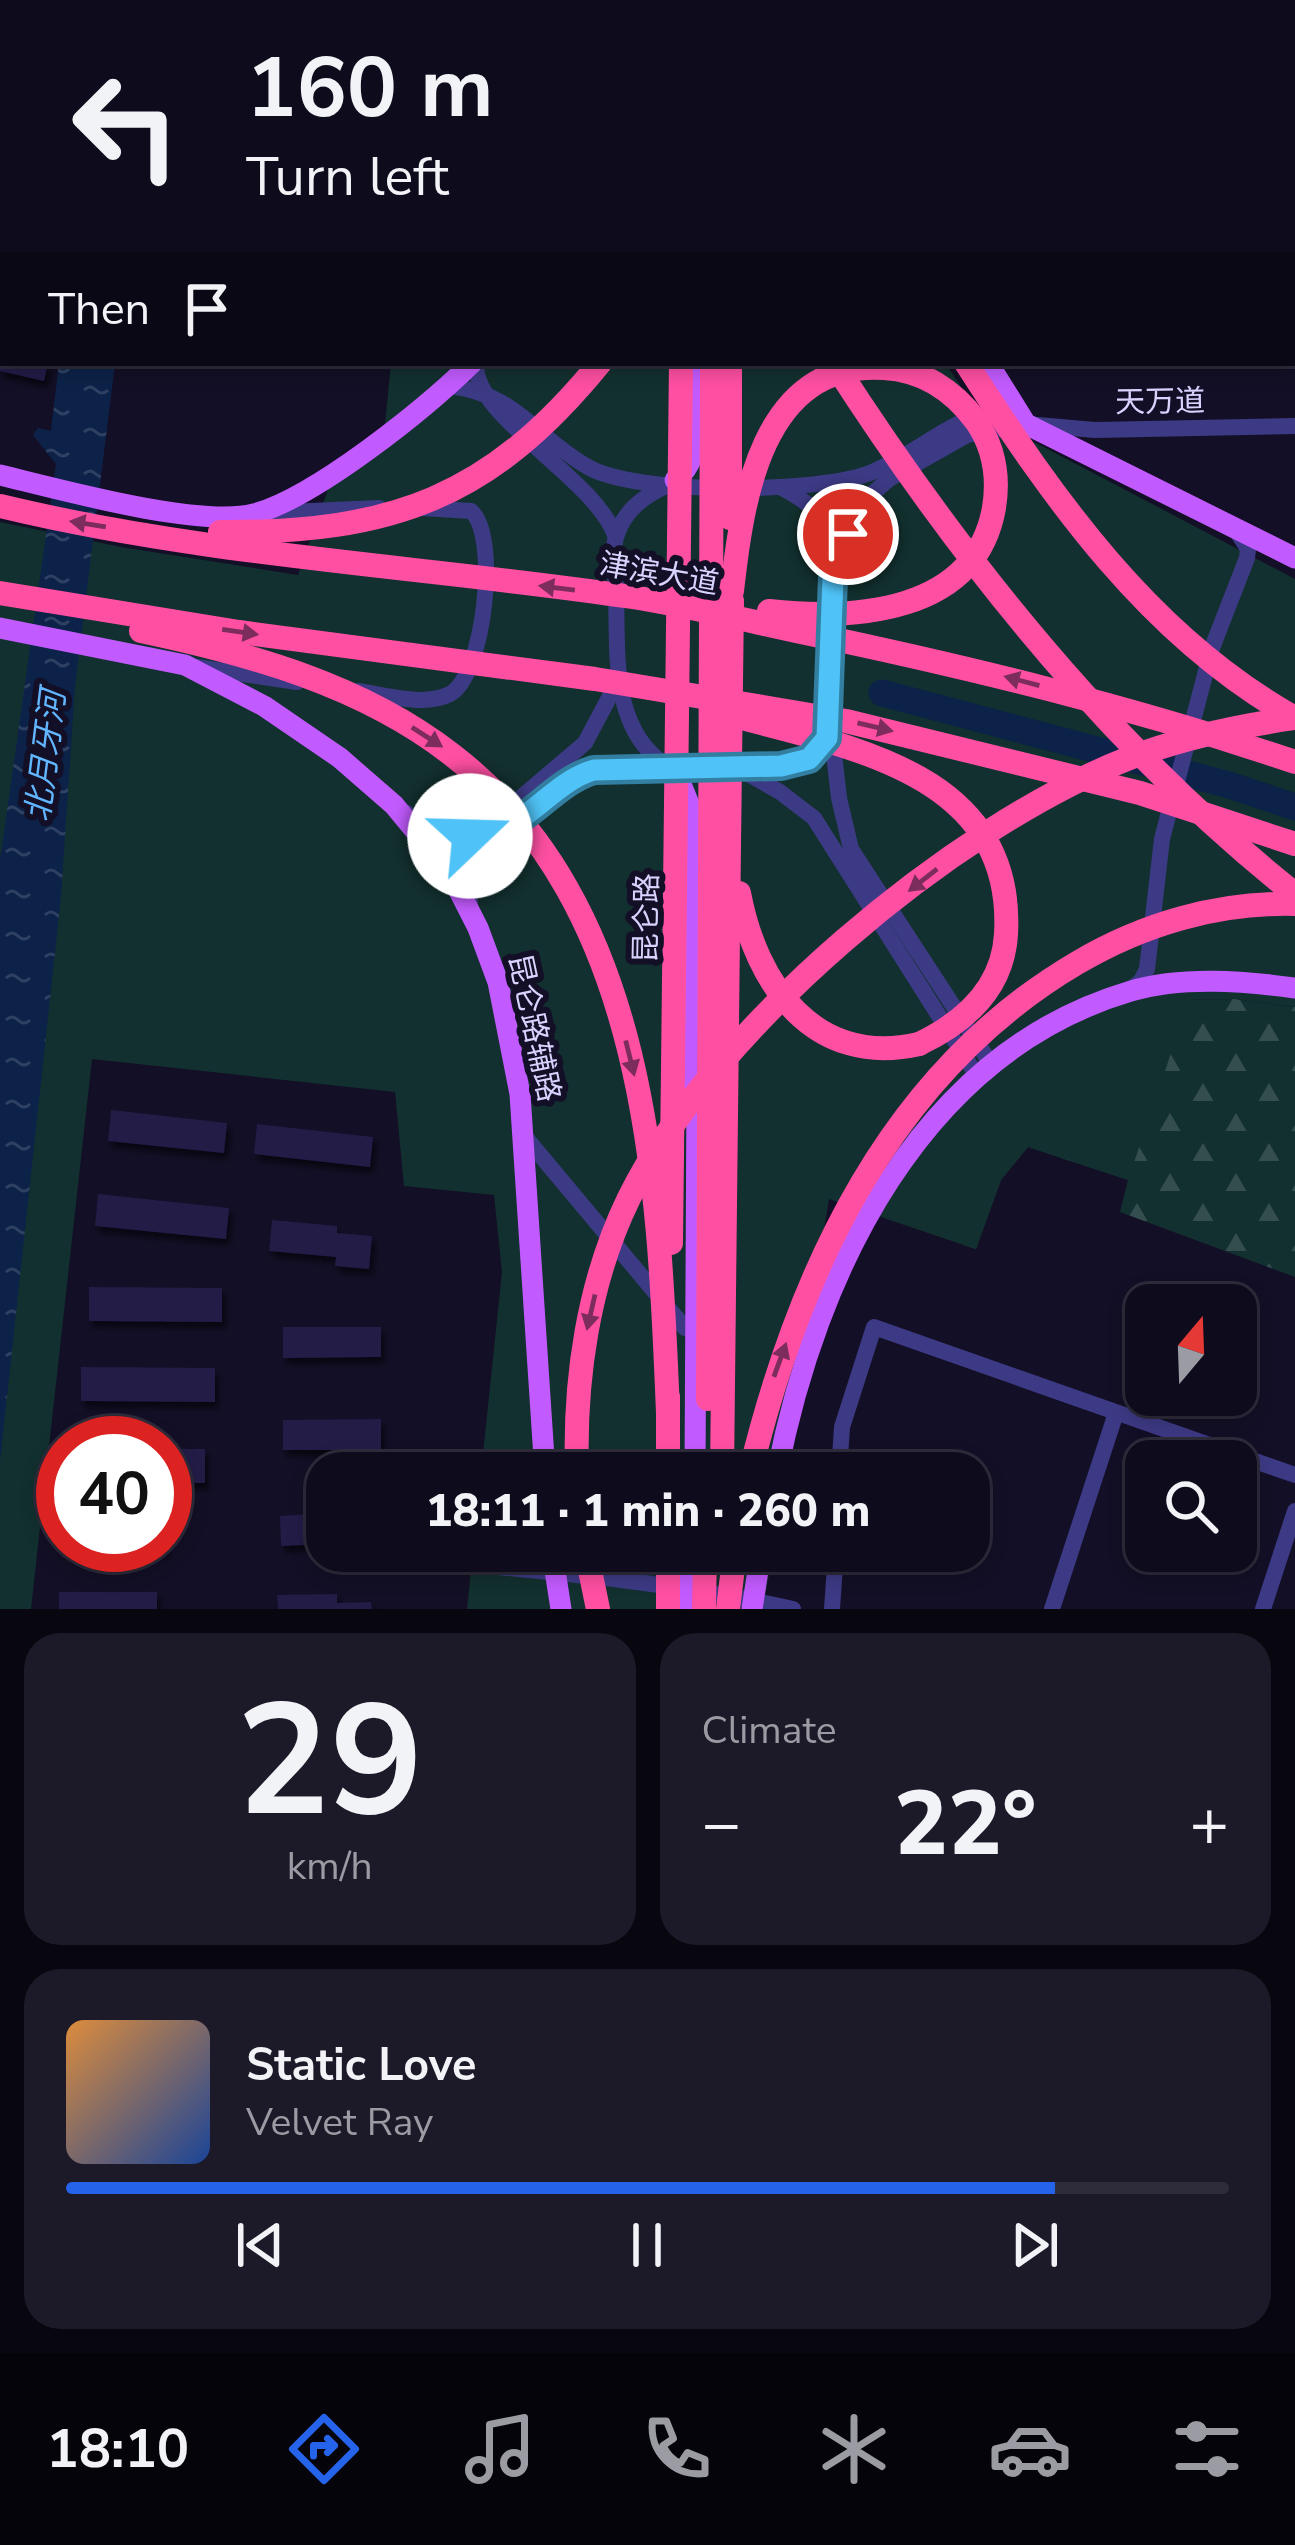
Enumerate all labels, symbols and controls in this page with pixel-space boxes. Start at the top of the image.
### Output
text: 160 m [246,31,494,146]
icon: left [48,48,204,204]
text: Turn left [246,140,449,214]
icon: arrive [174,276,240,342]
text: Then [48,279,150,340]
street label: 天万道 [1115,381,1205,423]
pin [797,483,899,585]
icon: arrive [815,501,881,567]
one-way arrow [69,514,106,533]
street label: 津滨大道 [596,543,722,605]
one-way arrow [538,579,575,598]
one-way arrow [222,623,259,642]
one-way arrow [1003,671,1040,690]
water label: 北月牙河 [16,682,77,824]
one-way arrow [856,719,894,738]
one-way arrow [410,726,443,748]
position arrow [407,773,533,899]
one-way arrow [908,867,939,891]
street label: 昆仑路 [626,873,668,963]
street label: 昆仑路辅路 [498,950,570,1106]
one-way arrow [621,1040,640,1077]
north arrow [1125,1284,1257,1416]
map controls [1125,1284,1257,1572]
one-way arrow [581,1294,600,1331]
one-way arrow [772,1342,790,1378]
speed limit sign: 40 [36,1416,192,1572]
button: search [1125,1440,1257,1572]
text: 18:11 · 1 min · 260 m [425,1481,871,1542]
text: 29 [236,1655,423,1868]
text: Climate [702,1704,837,1757]
text: 22° [894,1763,1037,1886]
text: − [702,1779,741,1869]
text: + [1189,1779,1229,1869]
text: km/h [287,1840,373,1893]
text: Static Love [246,2035,476,2096]
text: Velvet Ray [246,2096,433,2149]
icon: previous [227,2212,293,2278]
icon: pause [614,2212,680,2278]
icon: next [1002,2212,1068,2278]
icon: directions [282,2407,366,2491]
icon: music [458,2407,542,2491]
icon: phone [635,2407,719,2491]
icon: climate [812,2407,896,2491]
icon: car [988,2407,1072,2491]
icon: filters [1165,2407,1249,2491]
text: 18:10 [46,2412,189,2486]

